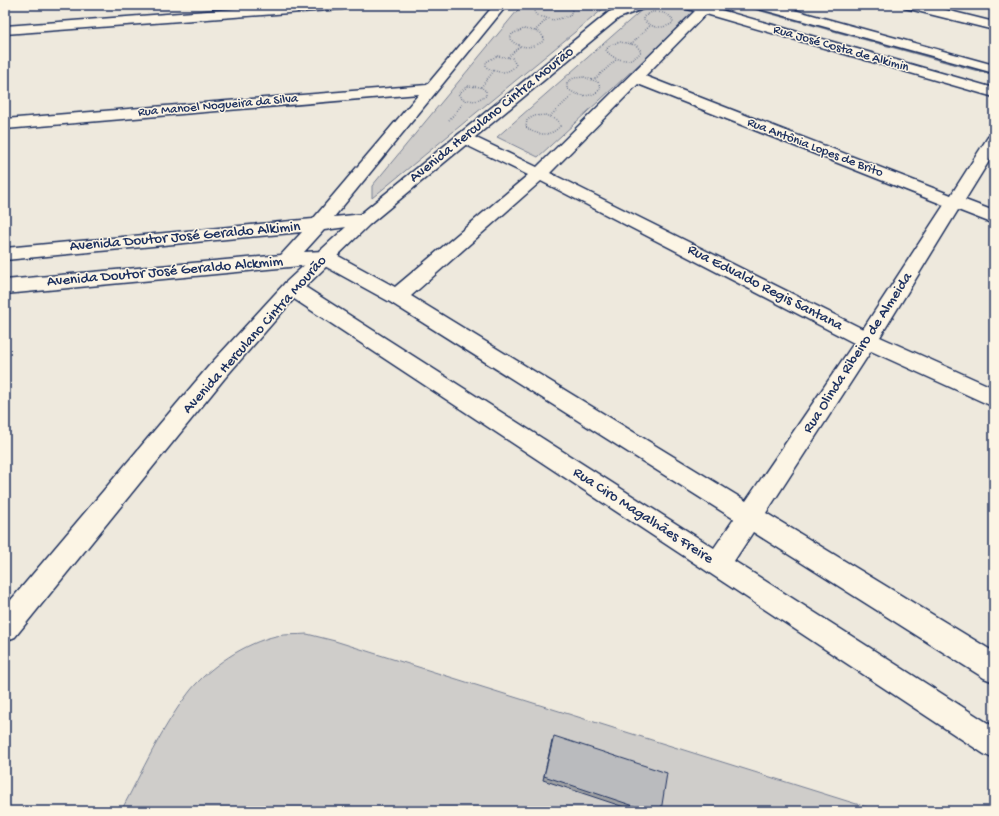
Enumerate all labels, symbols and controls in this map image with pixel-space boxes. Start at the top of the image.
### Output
street label: Rua José Costa de Alkimin [771,22,911,76]
street label: Avenida Herculano Cintra Mourão [406,43,578,187]
street label: Rua Manoel Nogueira da Silva [137,91,300,120]
street label: Rua Antônia Lopes de Brito [745,115,885,181]
street label: Avenida Doutor José Geraldo Alkimin [69,218,301,256]
street label: Rua Edvaldo Regis Santana [684,241,846,335]
street label: Avenida Herculano Cintra Mourão [179,252,331,418]
street label: Avenida Doutor José Geraldo Alckmim [46,253,284,291]
street label: Rua Olinda Ribeiro de Almeida [799,269,917,437]
street label: Rua Ciro Magalhães Freire [569,464,717,568]

